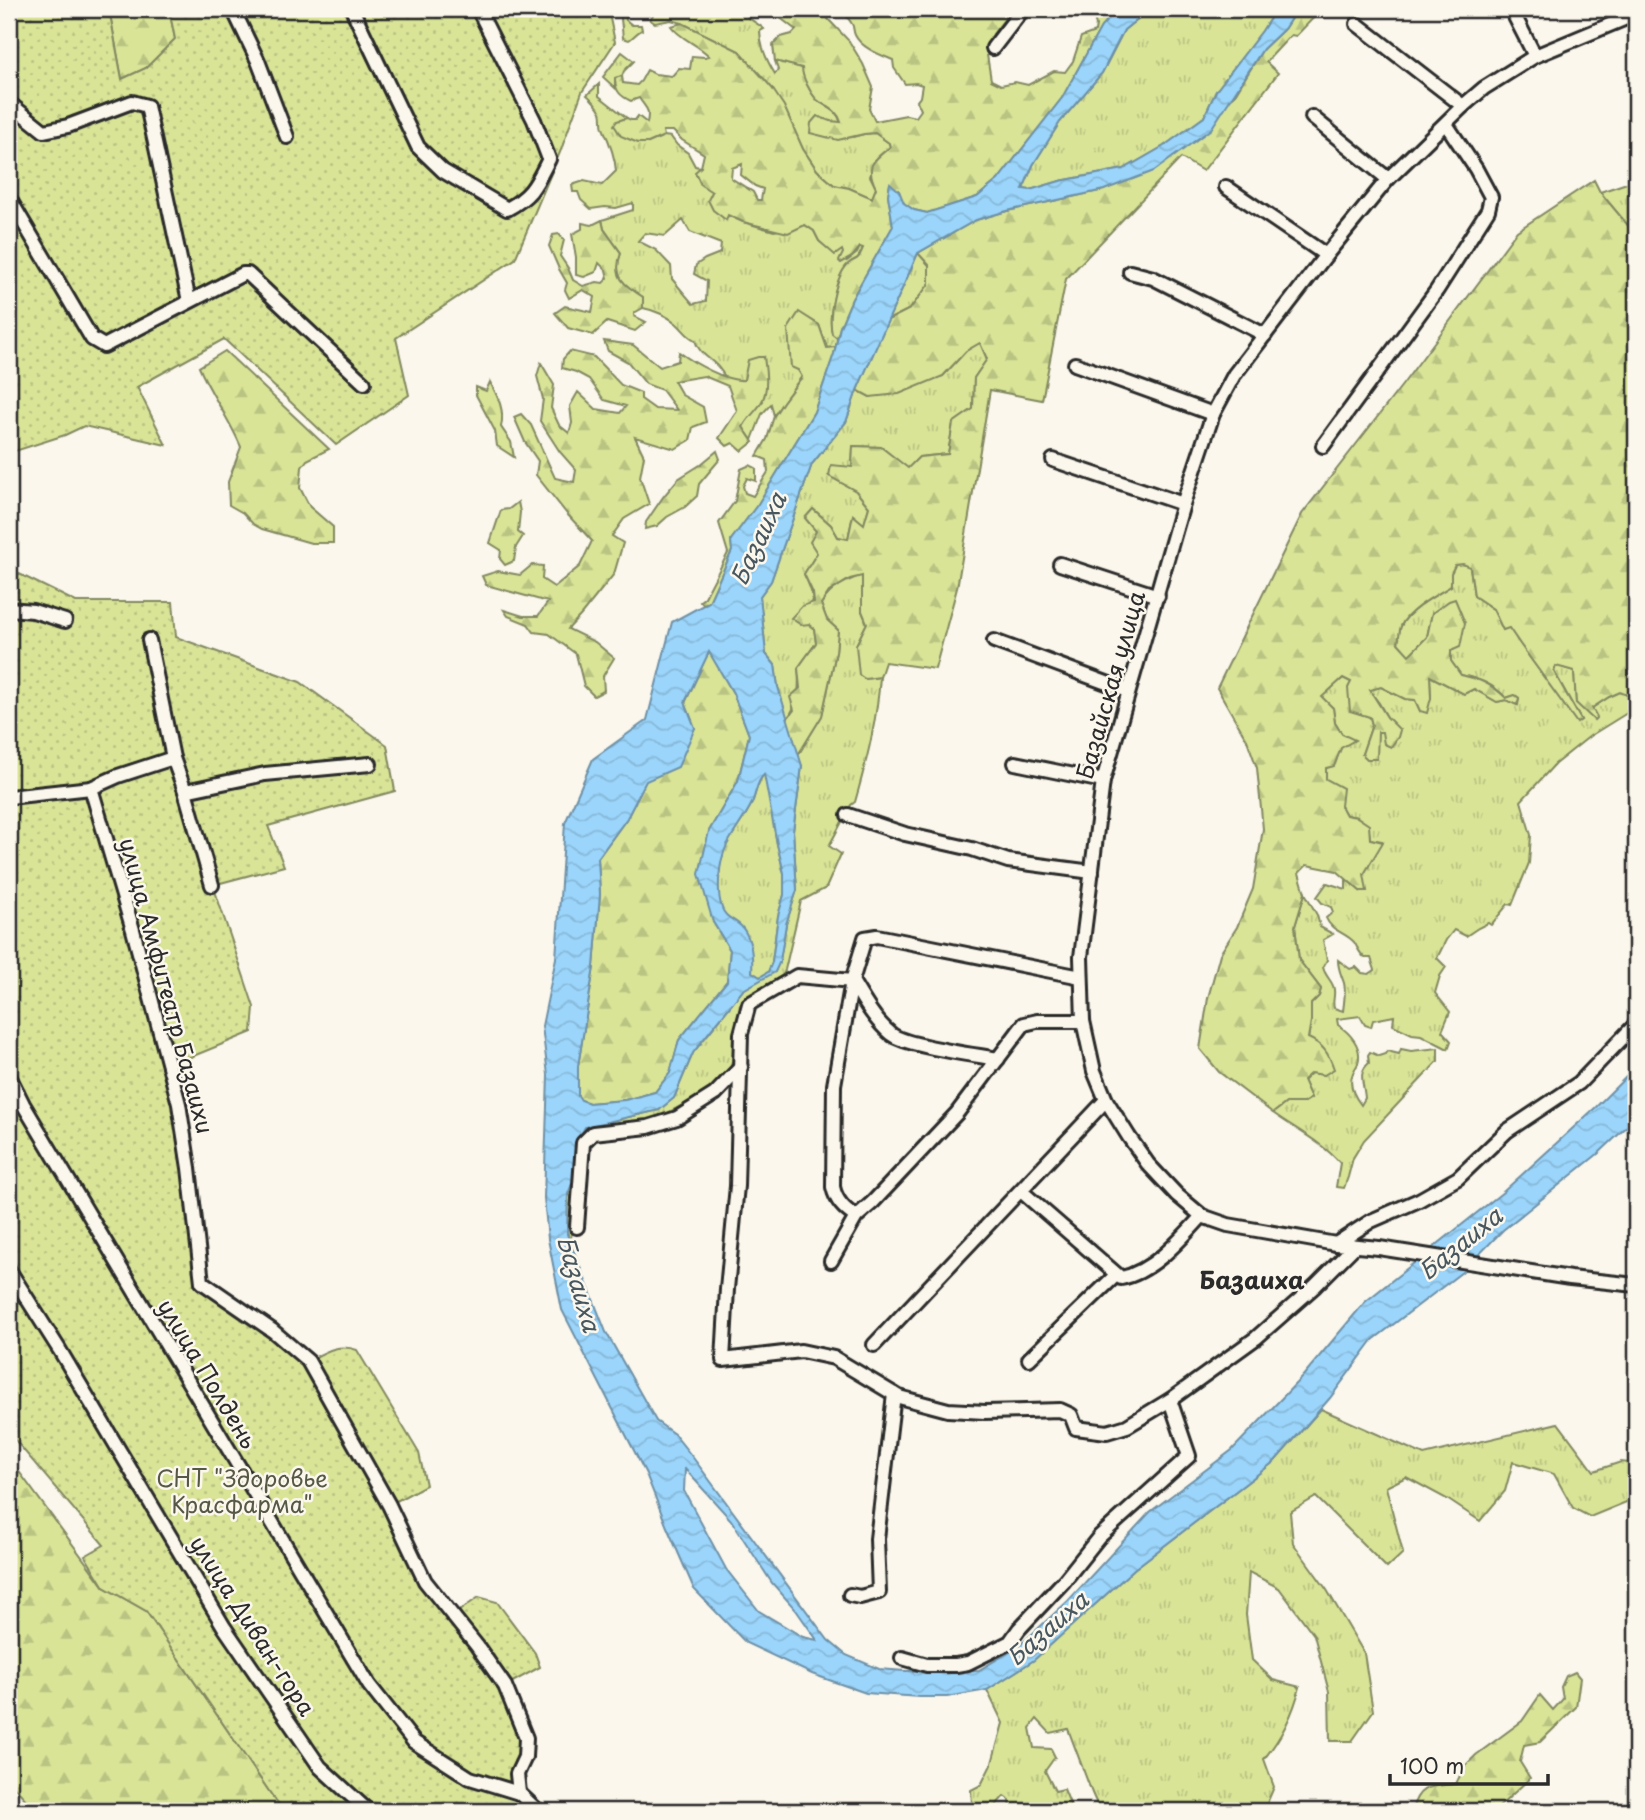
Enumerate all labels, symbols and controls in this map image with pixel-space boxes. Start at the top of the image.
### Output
water label: Базаиха [720,485,795,590]
street label: Базайская улица [1066,586,1153,783]
street label: улица Амфитеатр Базаихи [111,833,224,1138]
water label: Базаиха [1410,1197,1510,1287]
water label: Базаиха [549,1231,611,1337]
district label: Базаиха [1199,1261,1305,1297]
street label: улица Полдень [150,1291,267,1455]
park label: СНТ "Здоровье Красфарма" [156,1460,328,1521]
street label: улица Диван-гора [182,1528,325,1723]
water label: Базаиха [998,1581,1096,1673]
scale bar [1390,1743,1547,1787]
text: 100 m [1400,1749,1464,1781]

